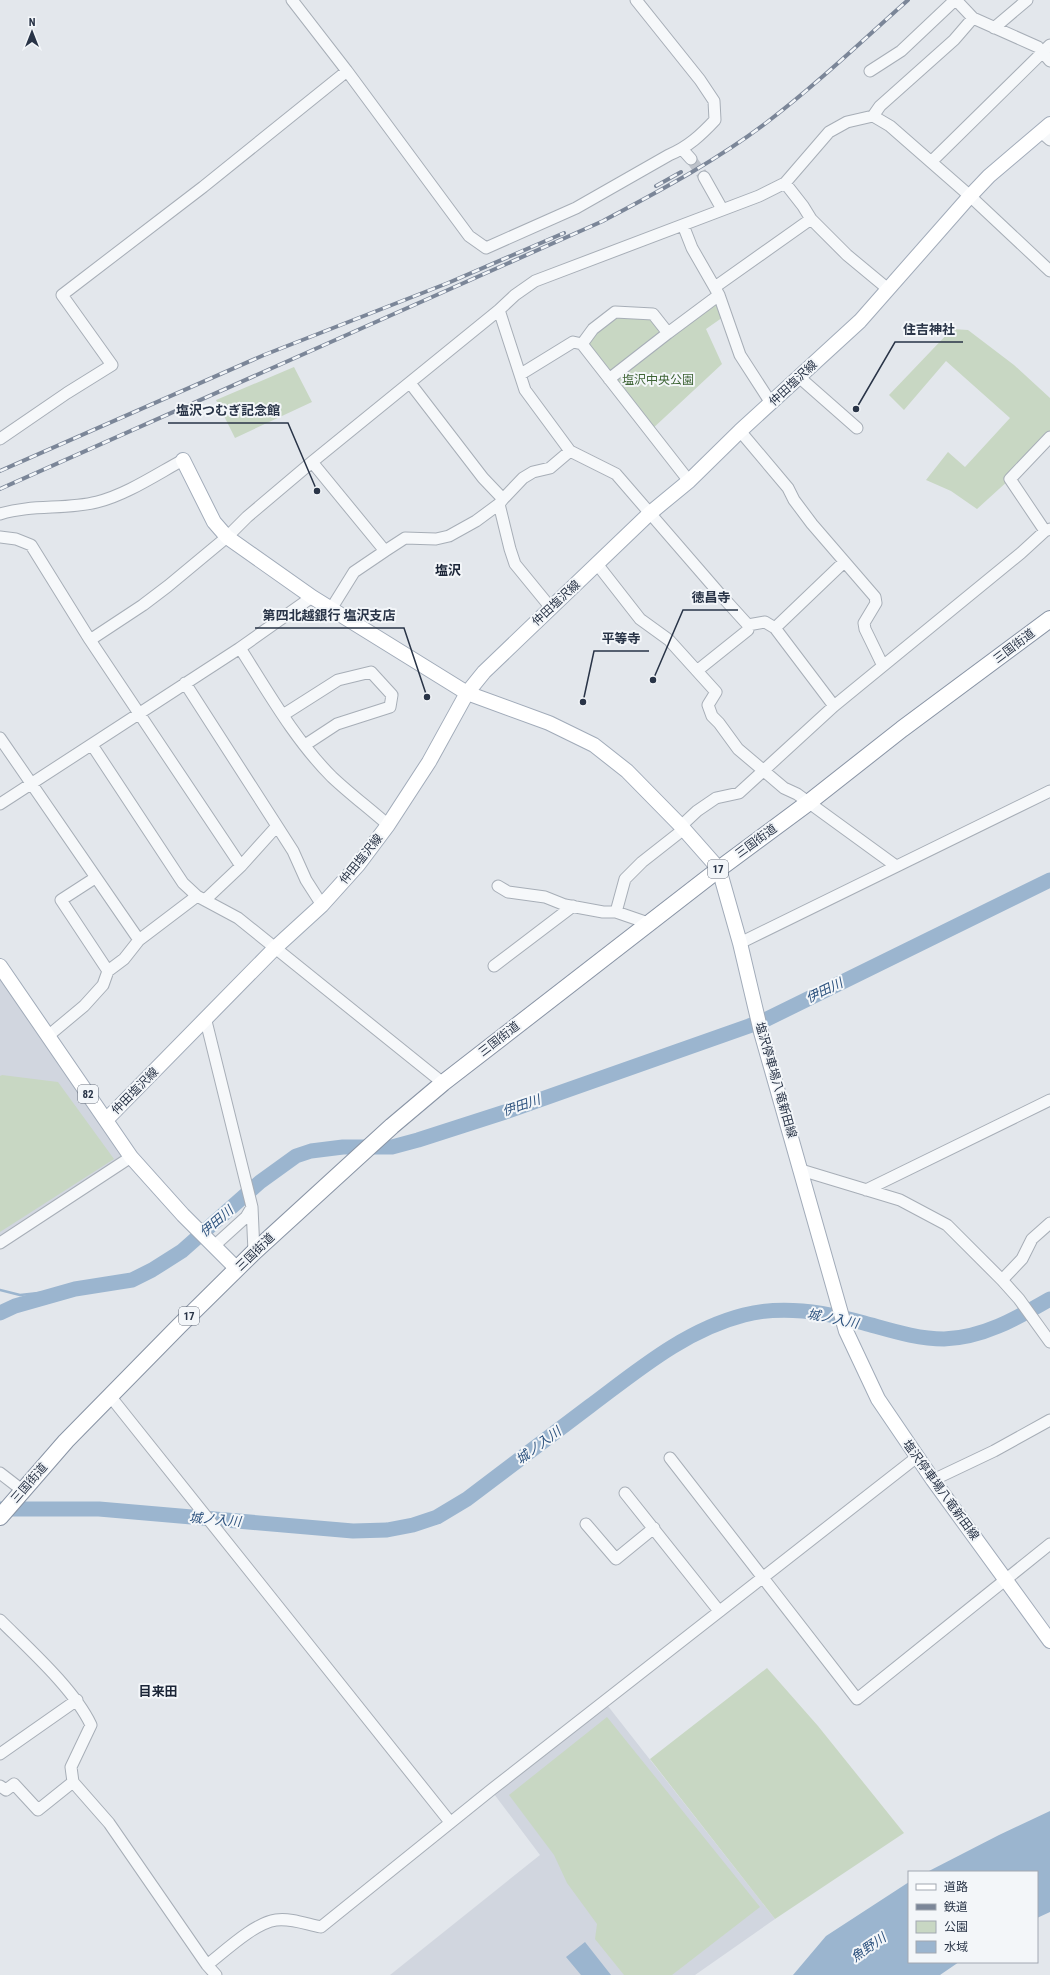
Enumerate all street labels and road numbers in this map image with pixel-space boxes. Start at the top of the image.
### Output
street label: 仲田塩沢線 [766,357,820,409]
street label: 仲田塩沢線 [529,577,583,629]
street label: 三国街道 [991,626,1037,666]
street label: 三国街道 [732,821,780,861]
street label: 仲田塩沢線 [337,831,385,887]
road number: 17 [708,860,728,878]
street label: 三国街道 [476,1019,522,1059]
street label: 塩沢停車場八竜新田線 [753,1020,799,1140]
street label: 仲田塩沢線 [109,1065,161,1117]
road number: 82 [78,1085,98,1103]
street label: 三国街道 [233,1230,277,1274]
road number: 17 [179,1307,199,1325]
street label: 塩沢停車場八竜新田線 [900,1437,982,1543]
street label: 三国街道 [8,1460,50,1506]

